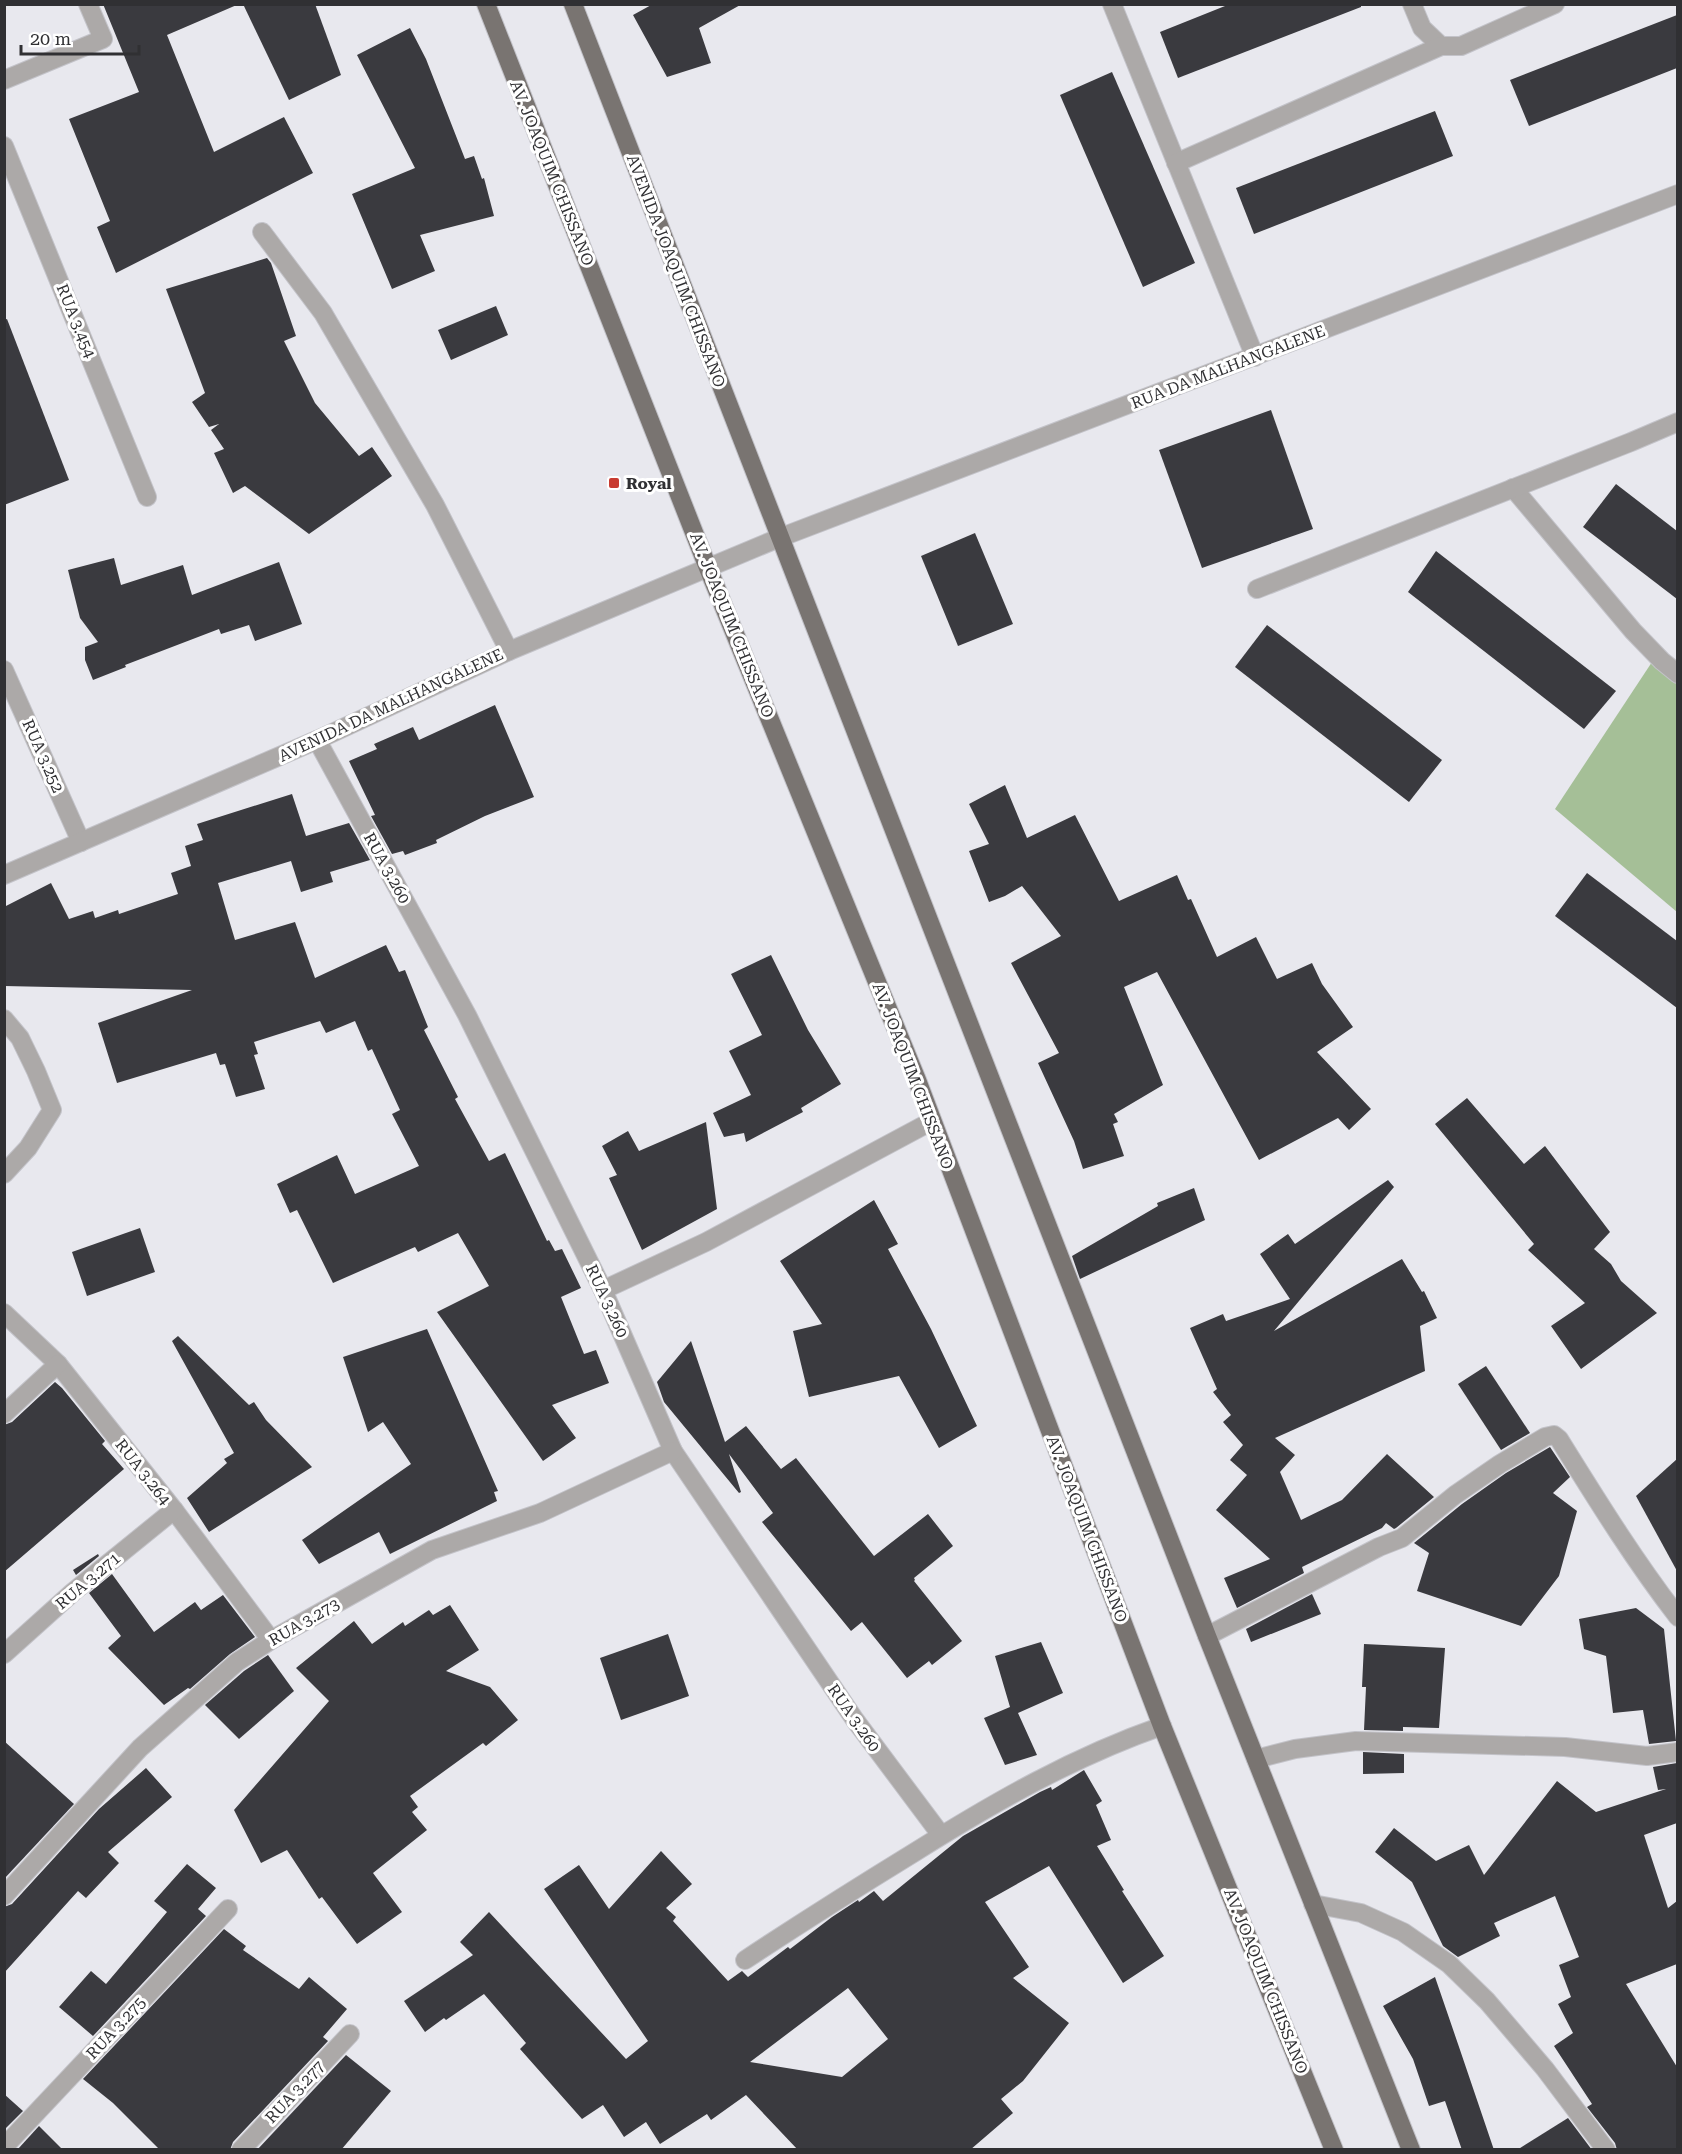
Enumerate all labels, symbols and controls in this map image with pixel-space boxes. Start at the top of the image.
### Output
scale bar [21,18,140,56]
text: 20 m [30,28,71,49]
street label: AV. JOAQUIM CHISSANO [506,78,598,268]
street label: AVENIDA JOAQUIM CHISSANO [623,152,729,390]
street label: RUA 3.454 [53,281,99,361]
street label: RUA DA MALHANGALENE [1128,321,1328,413]
place label: Royal [626,474,672,493]
marker: Royal [607,476,621,490]
street label: AV. JOAQUIM CHISSANO [686,530,778,720]
street label: AVENIDA DA MALHANGALENE [276,644,506,766]
street label: RUA 3.252 [18,716,68,796]
street label: RUA 3.260 [360,829,414,907]
street label: AV. JOAQUIM CHISSANO [869,980,957,1172]
street label: RUA 3.260 [582,1262,632,1341]
street label: AV. JOAQUIM CHISSANO [1043,1433,1131,1625]
street label: RUA 3.264 [111,1435,175,1509]
street label: RUA 3.271 [52,1549,124,1613]
street label: RUA 3.273 [265,1594,343,1650]
street label: RUA 3.260 [824,1680,884,1756]
street label: AV. JOAQUIM CHISSANO [1220,1886,1312,2076]
street label: RUA 3.275 [82,1993,150,2063]
street label: RUA 3.277 [261,2057,329,2127]

